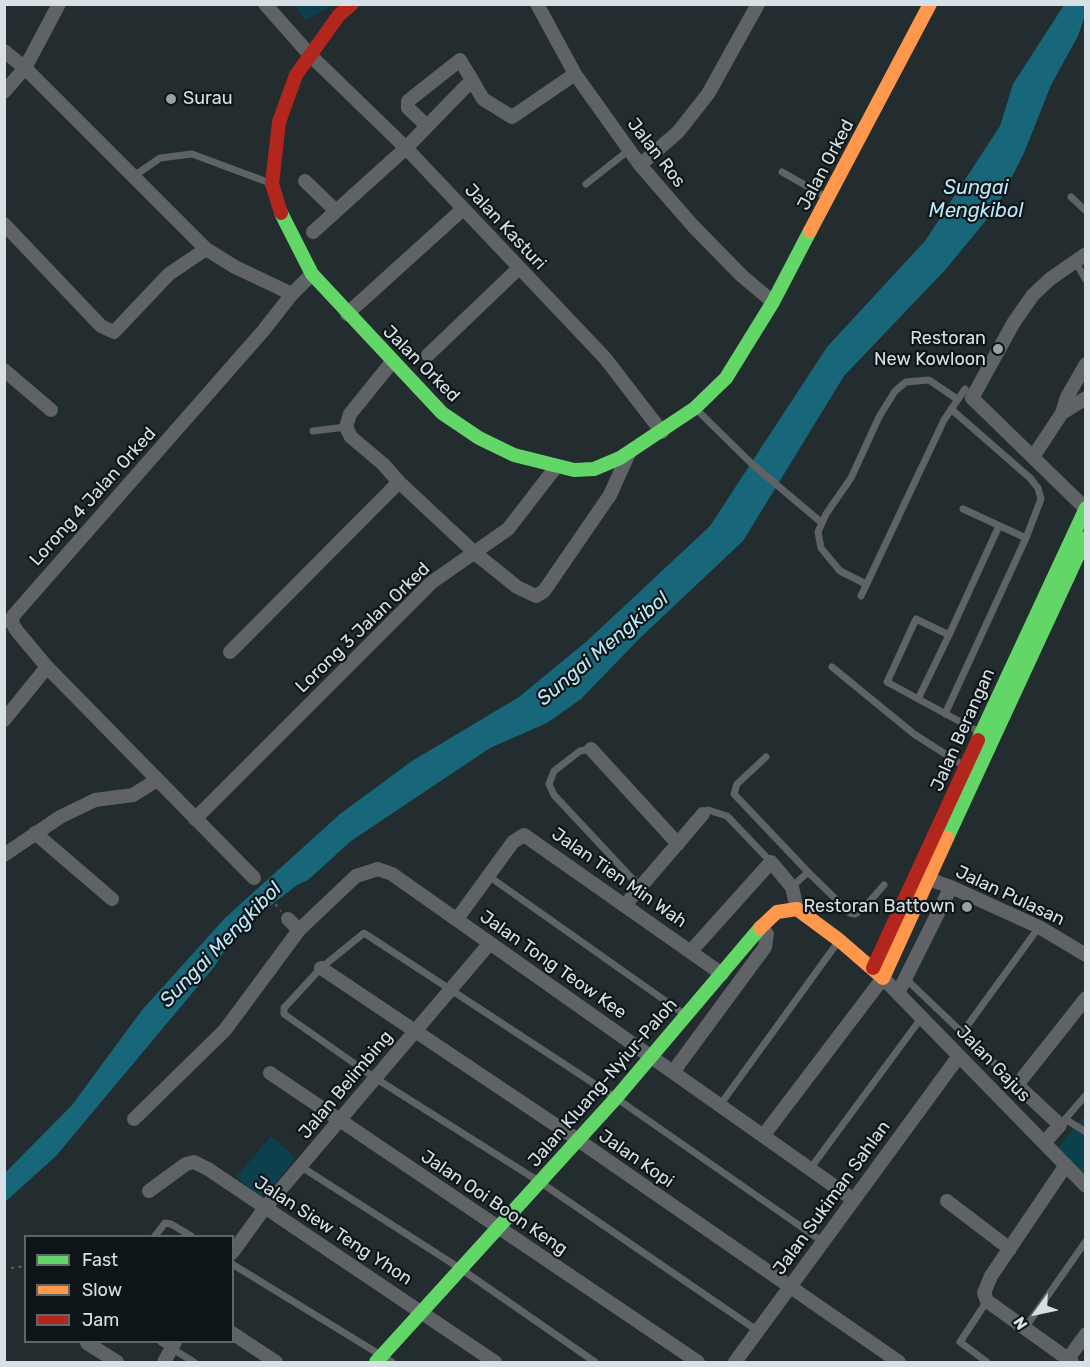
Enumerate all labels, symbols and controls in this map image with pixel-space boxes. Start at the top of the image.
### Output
place label: Surau [183,88,232,110]
marker: Surau [164,92,178,106]
street label: Jalan Ros [622,114,690,192]
street label: Jalan Orked [793,116,859,214]
water label: Sungai Mengkibol [929,176,1023,223]
street label: Jalan Kasturi [460,179,550,275]
street label: Jalan Orked [378,321,464,407]
place label: Restoran New Kowloon [874,328,986,370]
marker: Restoran New Kowloon [991,342,1005,356]
street label: Lorong 4 Jalan Orked [25,423,161,571]
street label: Lorong 3 Jalan Orked [291,558,435,698]
water label: Sungai Mengkibol [532,587,674,711]
street label: Jalan Berangan [926,665,1000,795]
street label: Jalan Tien Min Wah [547,823,691,933]
street label: Jalan Pulasan [952,861,1068,931]
water label: Sungai Mengkibol [155,877,287,1013]
place label: Restoran Battown [803,896,955,918]
marker: Restoran Battown [960,900,974,914]
street label: Jalan Tong Teow Kee [475,906,631,1024]
street label: Jalan Kluang-Nyiur-Paloh [524,994,682,1172]
street label: Jalan Gajus [951,1021,1035,1107]
street label: Jalan Belimbing [295,1027,397,1143]
street label: Jalan Sukiman Sahlan [769,1117,895,1279]
street label: Jalan Kopi [594,1125,678,1193]
street label: Jalan Ooi Boon Keng [417,1146,571,1260]
street label: Jalan Siew Teng Yhon [250,1172,416,1290]
legend [24,1235,234,1343]
text: Fast [82,1249,118,1271]
text: Slow [82,1279,122,1301]
north arrow [1006,1283,1066,1343]
text: Jam [82,1309,119,1331]
text: N [1009,1313,1032,1333]

